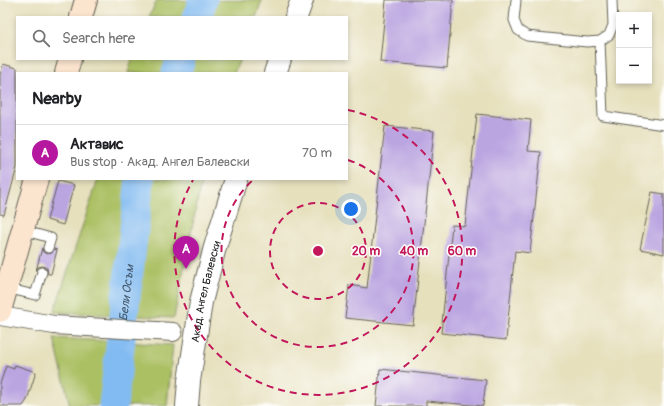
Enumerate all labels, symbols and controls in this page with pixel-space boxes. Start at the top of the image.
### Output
map controls [616,12,652,84]
button: + [616,12,652,48]
search box [16,16,348,60]
icon: search [30,27,52,49]
text: Search here [62,29,135,48]
button: − [616,48,652,84]
text: Nearby [32,88,81,109]
text: Актавис [70,135,124,154]
text: A [41,145,49,161]
text: 70 m [302,145,332,161]
text: Bus stop · Акад. Ангел Балевски [70,154,249,170]
your location [341,199,361,219]
pin: A [173,236,199,269]
street label: Акад. Ангел Балевски [189,239,224,344]
centre of rings [311,244,325,258]
text: 20 m [352,244,380,259]
text: 40 m [399,244,429,259]
text: 60 m [448,244,477,259]
water label: Бели Осъм [116,263,138,322]

